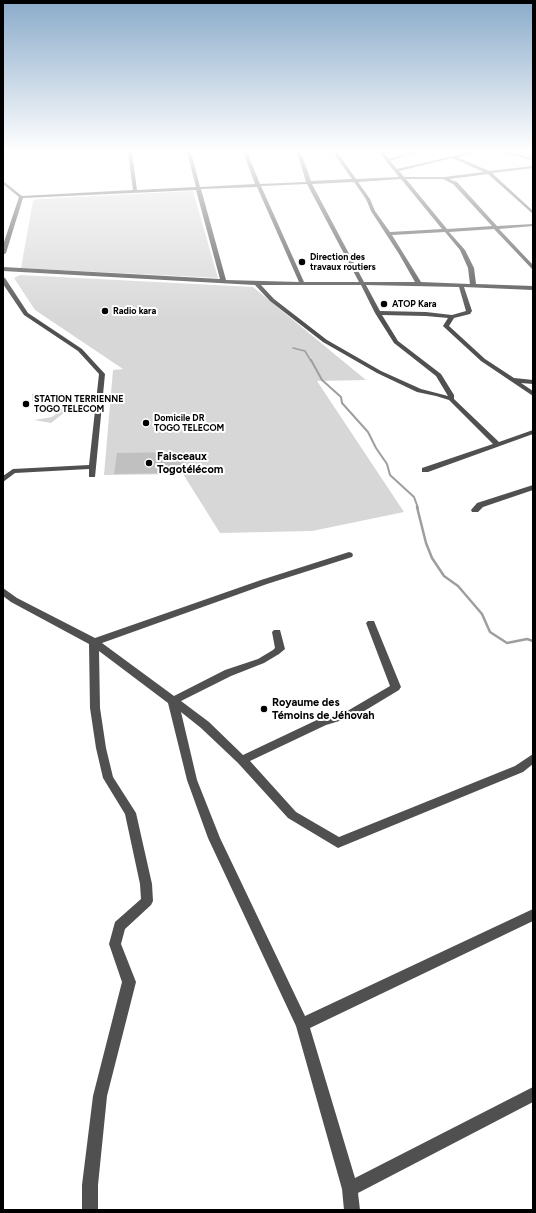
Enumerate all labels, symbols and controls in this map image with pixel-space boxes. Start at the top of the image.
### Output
place label: Direction des travaux routiers [310,252,376,273]
marker: Direction des travaux routiers [297,257,307,267]
marker: ATOP Kara [379,299,389,309]
place label: ATOP Kara [392,299,437,309]
marker: Radio kara [100,306,110,316]
place label: Radio kara [113,306,156,316]
place label: STATION TERRIENNE TOGO TELECOM [34,394,123,415]
marker: STATION TERRIENNE TOGO TELECOM [21,399,31,409]
place label: Domicile DR TOGO TELECOM [154,413,224,434]
marker: Domicile DR TOGO TELECOM [141,418,151,428]
place label: Faisceaux Togotélécom [157,450,223,476]
marker: Faisceaux Togotélécom [144,458,154,468]
place label: Royaume des Témoins de Jéhovah [272,696,375,722]
marker: Royaume des Témoins de Jéhovah [259,704,269,714]

